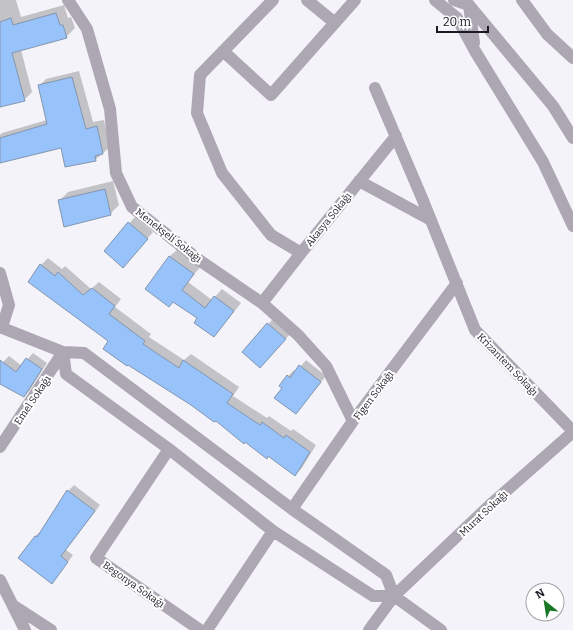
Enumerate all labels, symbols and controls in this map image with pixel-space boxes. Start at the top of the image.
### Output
scale bar [437,8,488,34]
text: 20 m [443,15,472,29]
street label: Akasya Sokağı [303,190,354,249]
street label: Menekşeli Sokağı [133,205,204,265]
street label: Krizantem Sokağı [474,330,541,398]
street label: Figen Sokağı [351,368,396,423]
street label: Emel Sokağı [11,373,54,428]
street label: Murat Sokağı [457,488,510,539]
street label: Begonya Sokağı [100,558,167,611]
north arrow [525,582,565,622]
text: N [533,586,548,602]

